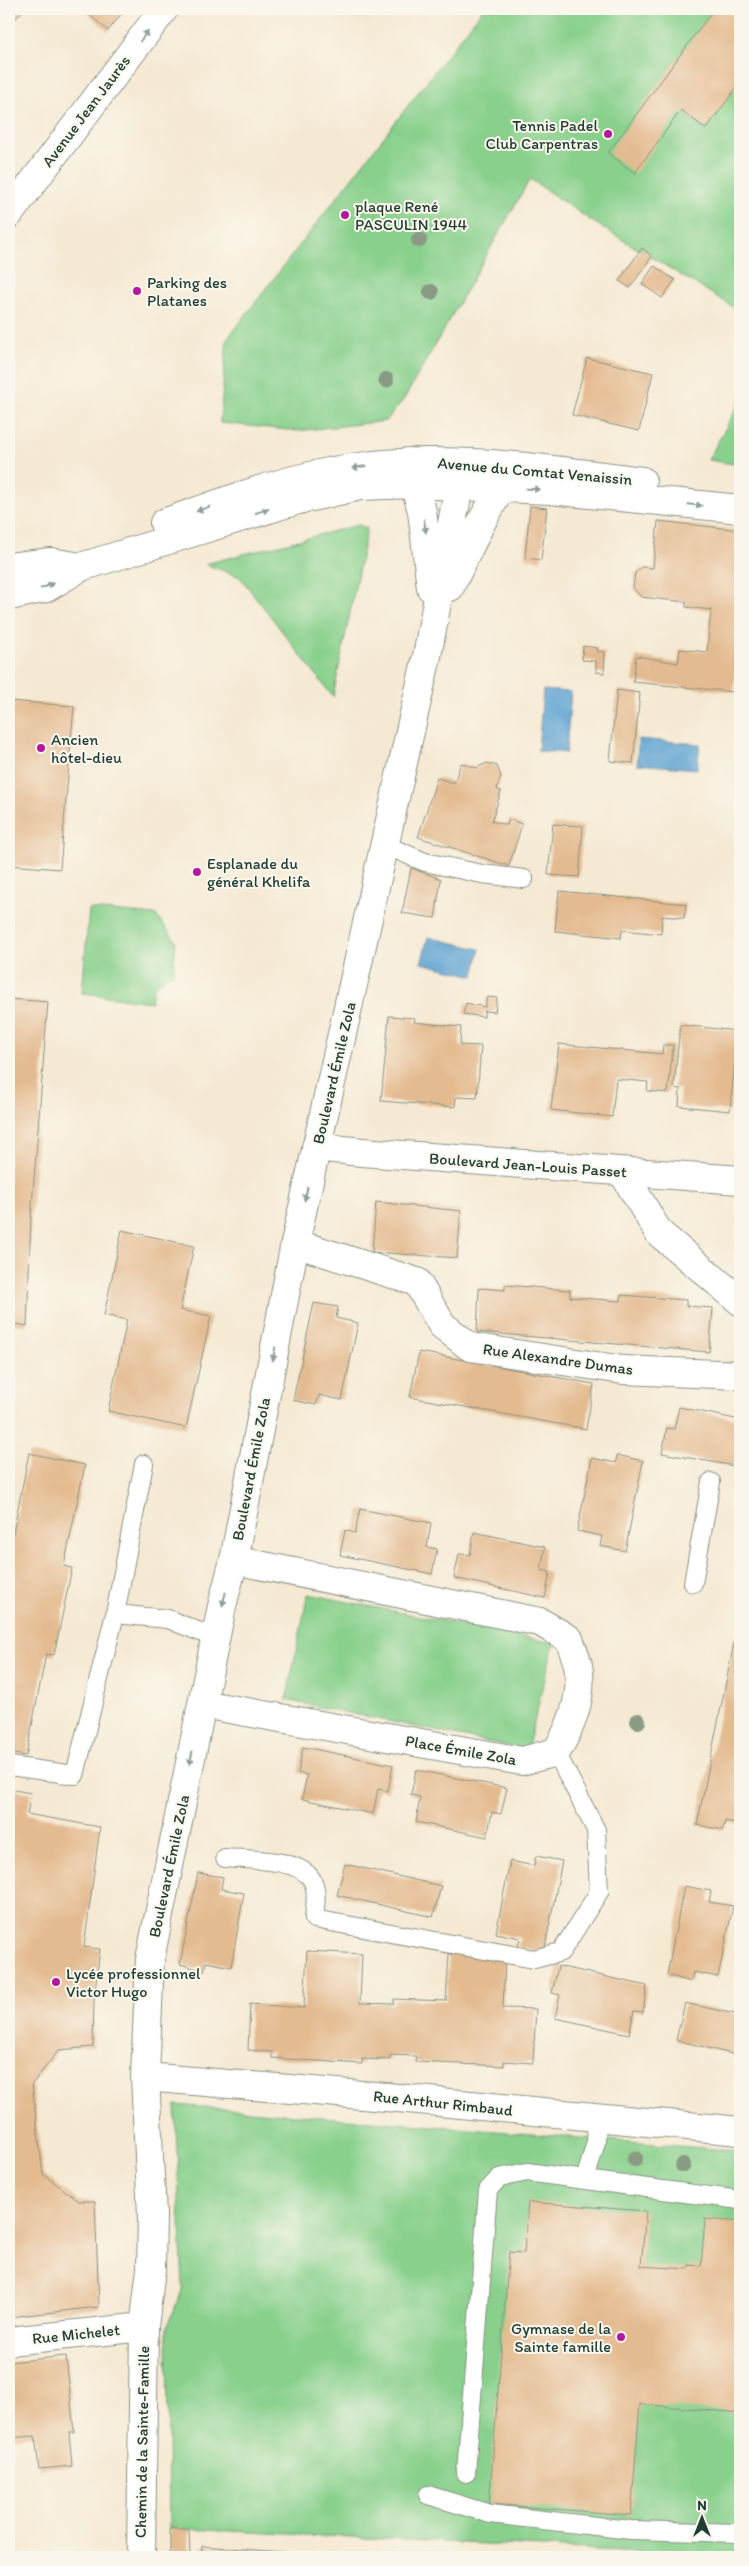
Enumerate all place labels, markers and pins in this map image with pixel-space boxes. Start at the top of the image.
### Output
place label: Tennis Padel Club Carpentras [485,116,598,153]
marker: Tennis Padel Club Carpentras [602,128,614,140]
place label: plaque René PASCULIN 1944 [355,197,468,234]
marker: plaque René PASCULIN 1944 [339,209,351,221]
place label: Parking des Platanes [147,273,227,310]
marker: Parking des Platanes [131,285,143,297]
place label: Ancien hôtel-dieu [51,730,122,767]
marker: Ancien hôtel-dieu [35,742,47,754]
place label: Esplanade du général Khelifa [207,854,311,891]
marker: Esplanade du général Khelifa [191,866,203,878]
place label: Lycée professionnel Victor Hugo [66,1964,201,2001]
marker: Lycée professionnel Victor Hugo [50,1976,62,1988]
place label: Gymnase de la Sainte famille [511,2319,612,2356]
marker: Gymnase de la Sainte famille [615,2331,627,2343]

